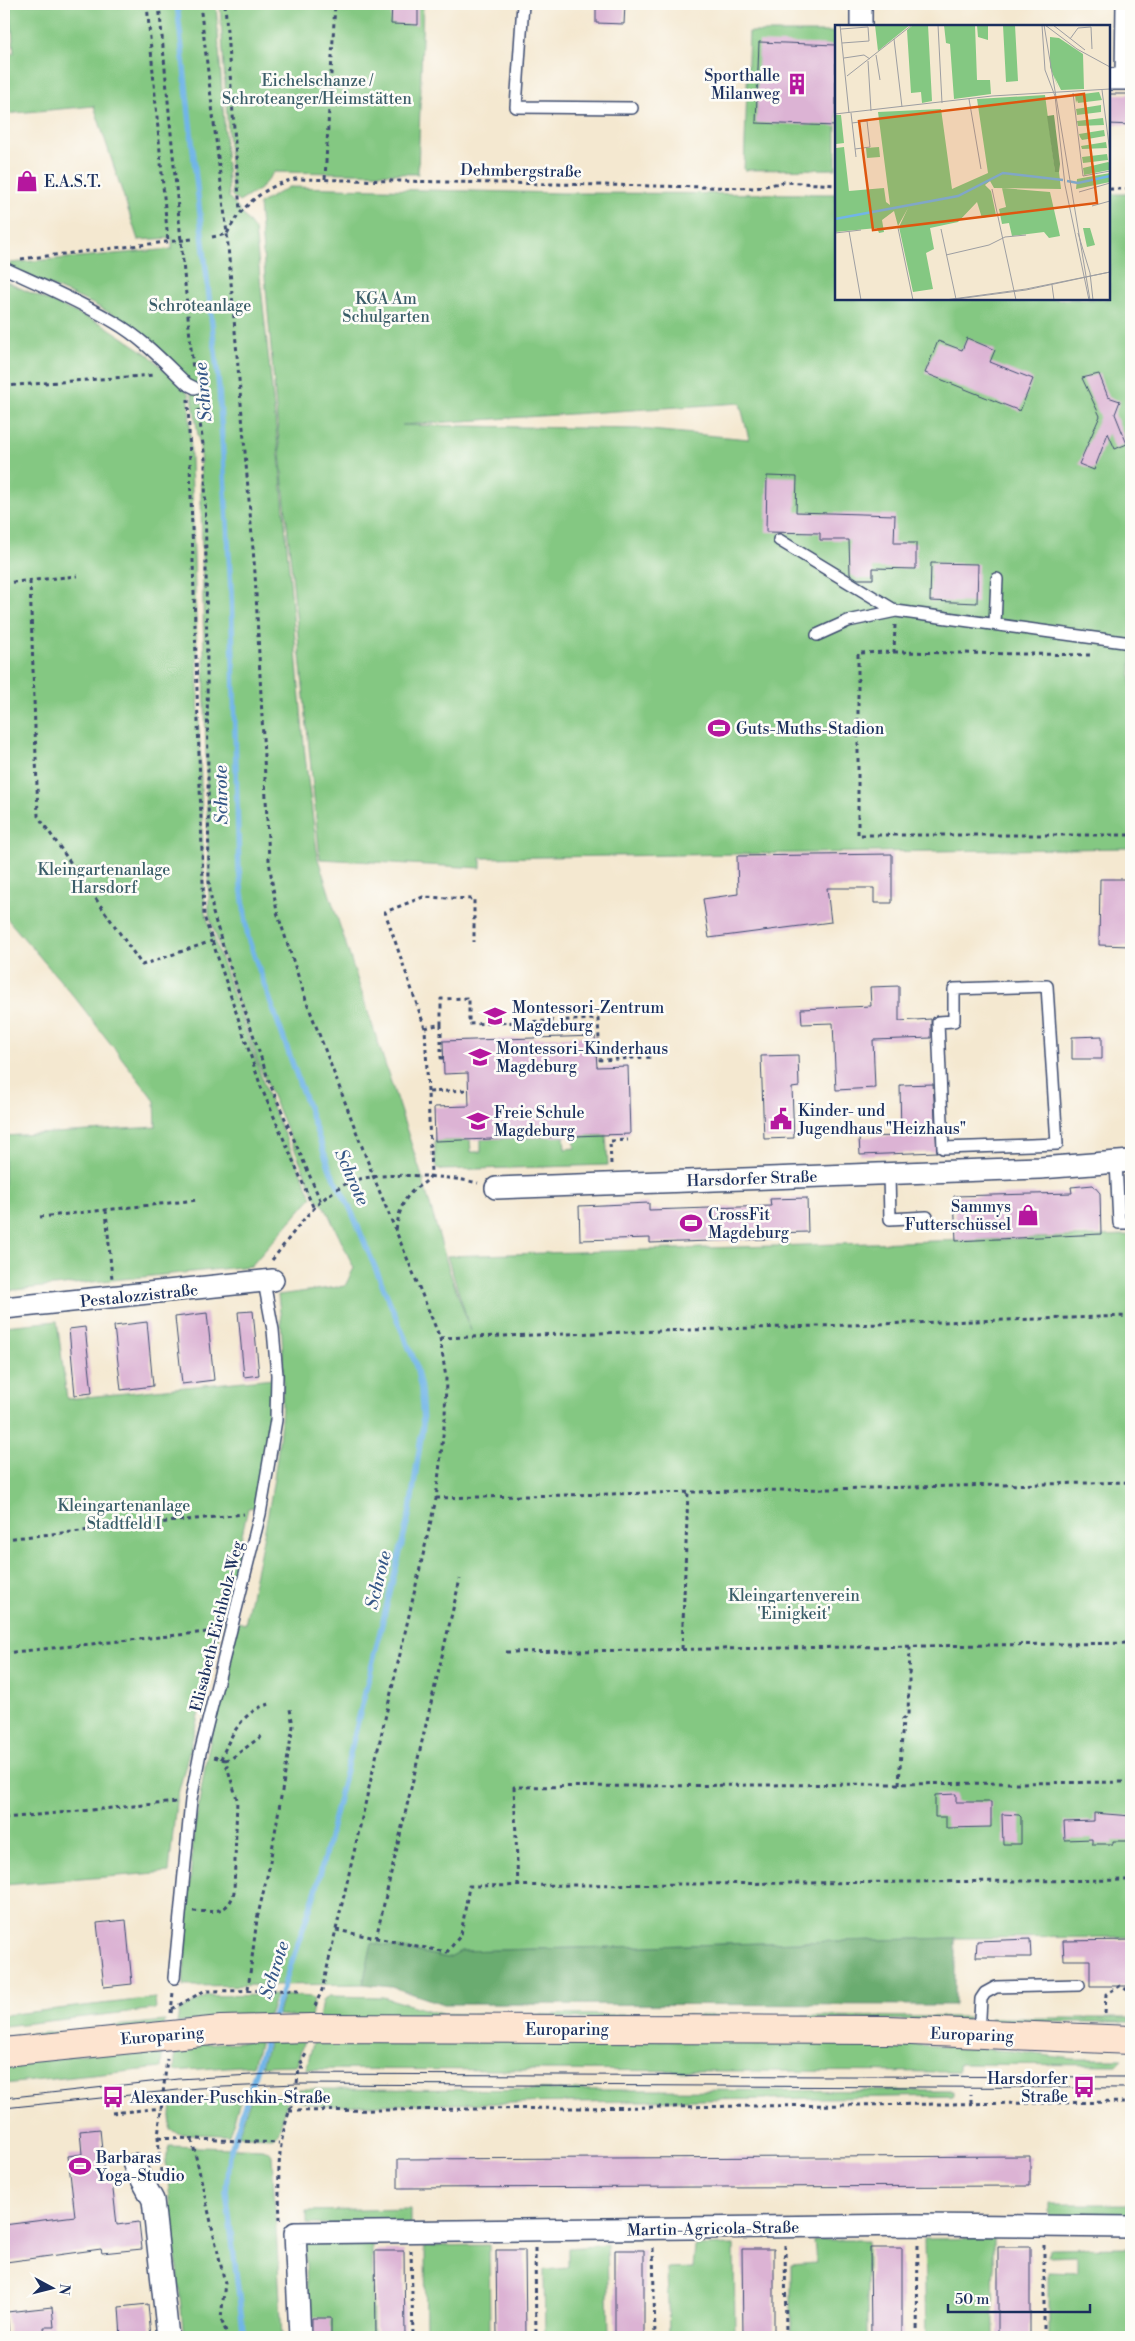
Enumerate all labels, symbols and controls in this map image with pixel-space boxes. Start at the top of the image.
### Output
inset map [835,25,1110,300]
place label: Sporthalle Milanweg [704,66,781,104]
park label: Eichelschanze / Schroteanger/Heimstätten [222,71,412,109]
building icon: Sporthalle Milanweg [784,71,810,97]
street label: Dehmbergstraße [460,160,582,182]
shop icon: E.A.S.T. [14,168,40,194]
place label: E.A.S.T. [44,172,101,192]
park label: KGA Am Schulgarten [342,289,430,327]
park label: Schroteanlage [149,296,251,316]
water label: Schrote [189,361,218,423]
sports icon: Guts-Muths-Stadion [706,715,732,741]
place label: Guts-Muths-Stadion [736,719,885,739]
water label: Schrote [209,765,234,825]
park label: Kleingartenanlage Harsdorf [38,860,170,898]
place label: Montessori-Zentrum Magdeburg [512,998,664,1036]
school or university icon: Montessori-Zentrum Magdeburg [482,1003,508,1029]
place label: Montessori-Kinderhaus Magdeburg [496,1039,668,1077]
school or university icon: Montessori-Kinderhaus Magdeburg [467,1044,493,1070]
place label: Kinder- und Jugendhaus "Heizhaus" [797,1101,966,1139]
place label: Freie Schule Magdeburg [494,1103,584,1141]
public building icon: Kinder- und Jugendhaus "Heizhaus" [768,1106,794,1132]
school or university icon: Freie Schule Magdeburg [465,1108,491,1134]
water label: Schrote [329,1145,374,1210]
street label: Harsdorfer Straße [686,1167,818,1191]
place label: Sammys Futterschüssel [905,1197,1011,1235]
shop icon: Sammys Futterschüssel [1015,1202,1041,1228]
place label: CrossFit Magdeburg [708,1205,790,1243]
sports icon: CrossFit Magdeburg [678,1210,704,1236]
street label: Pestalozzistraße [79,1280,199,1312]
park label: Kleingartenanlage Stadtfeld I [58,1496,190,1534]
street label: Elisabeth-Eichholz-Weg [186,1538,248,1714]
water label: Schrote [360,1548,397,1612]
park label: Kleingartenverein 'Einigkeit' [728,1586,860,1624]
water label: Schrote [254,1938,295,2002]
street label: Europaring [525,2020,609,2040]
street label: Europaring [120,2022,205,2050]
street label: Europaring [930,2024,1015,2046]
place label: Harsdorfer Straße [987,2069,1068,2107]
bus stop icon: Harsdorfer Straße [1071,2074,1097,2100]
bus stop icon: Alexander-Puschkin-Straße [100,2084,126,2110]
place label: Alexander-Puschkin-Straße [129,2088,331,2108]
place label: Barbaras Yoga-Studio [95,2148,185,2186]
sports icon: Barbaras Yoga-Studio [67,2153,93,2179]
street label: Martin-Agricola-Straße [627,2217,799,2241]
north arrow [28,2264,78,2314]
scale bar [948,2281,1090,2313]
text: N [54,2283,74,2296]
text: 50 m [955,2290,989,2309]

